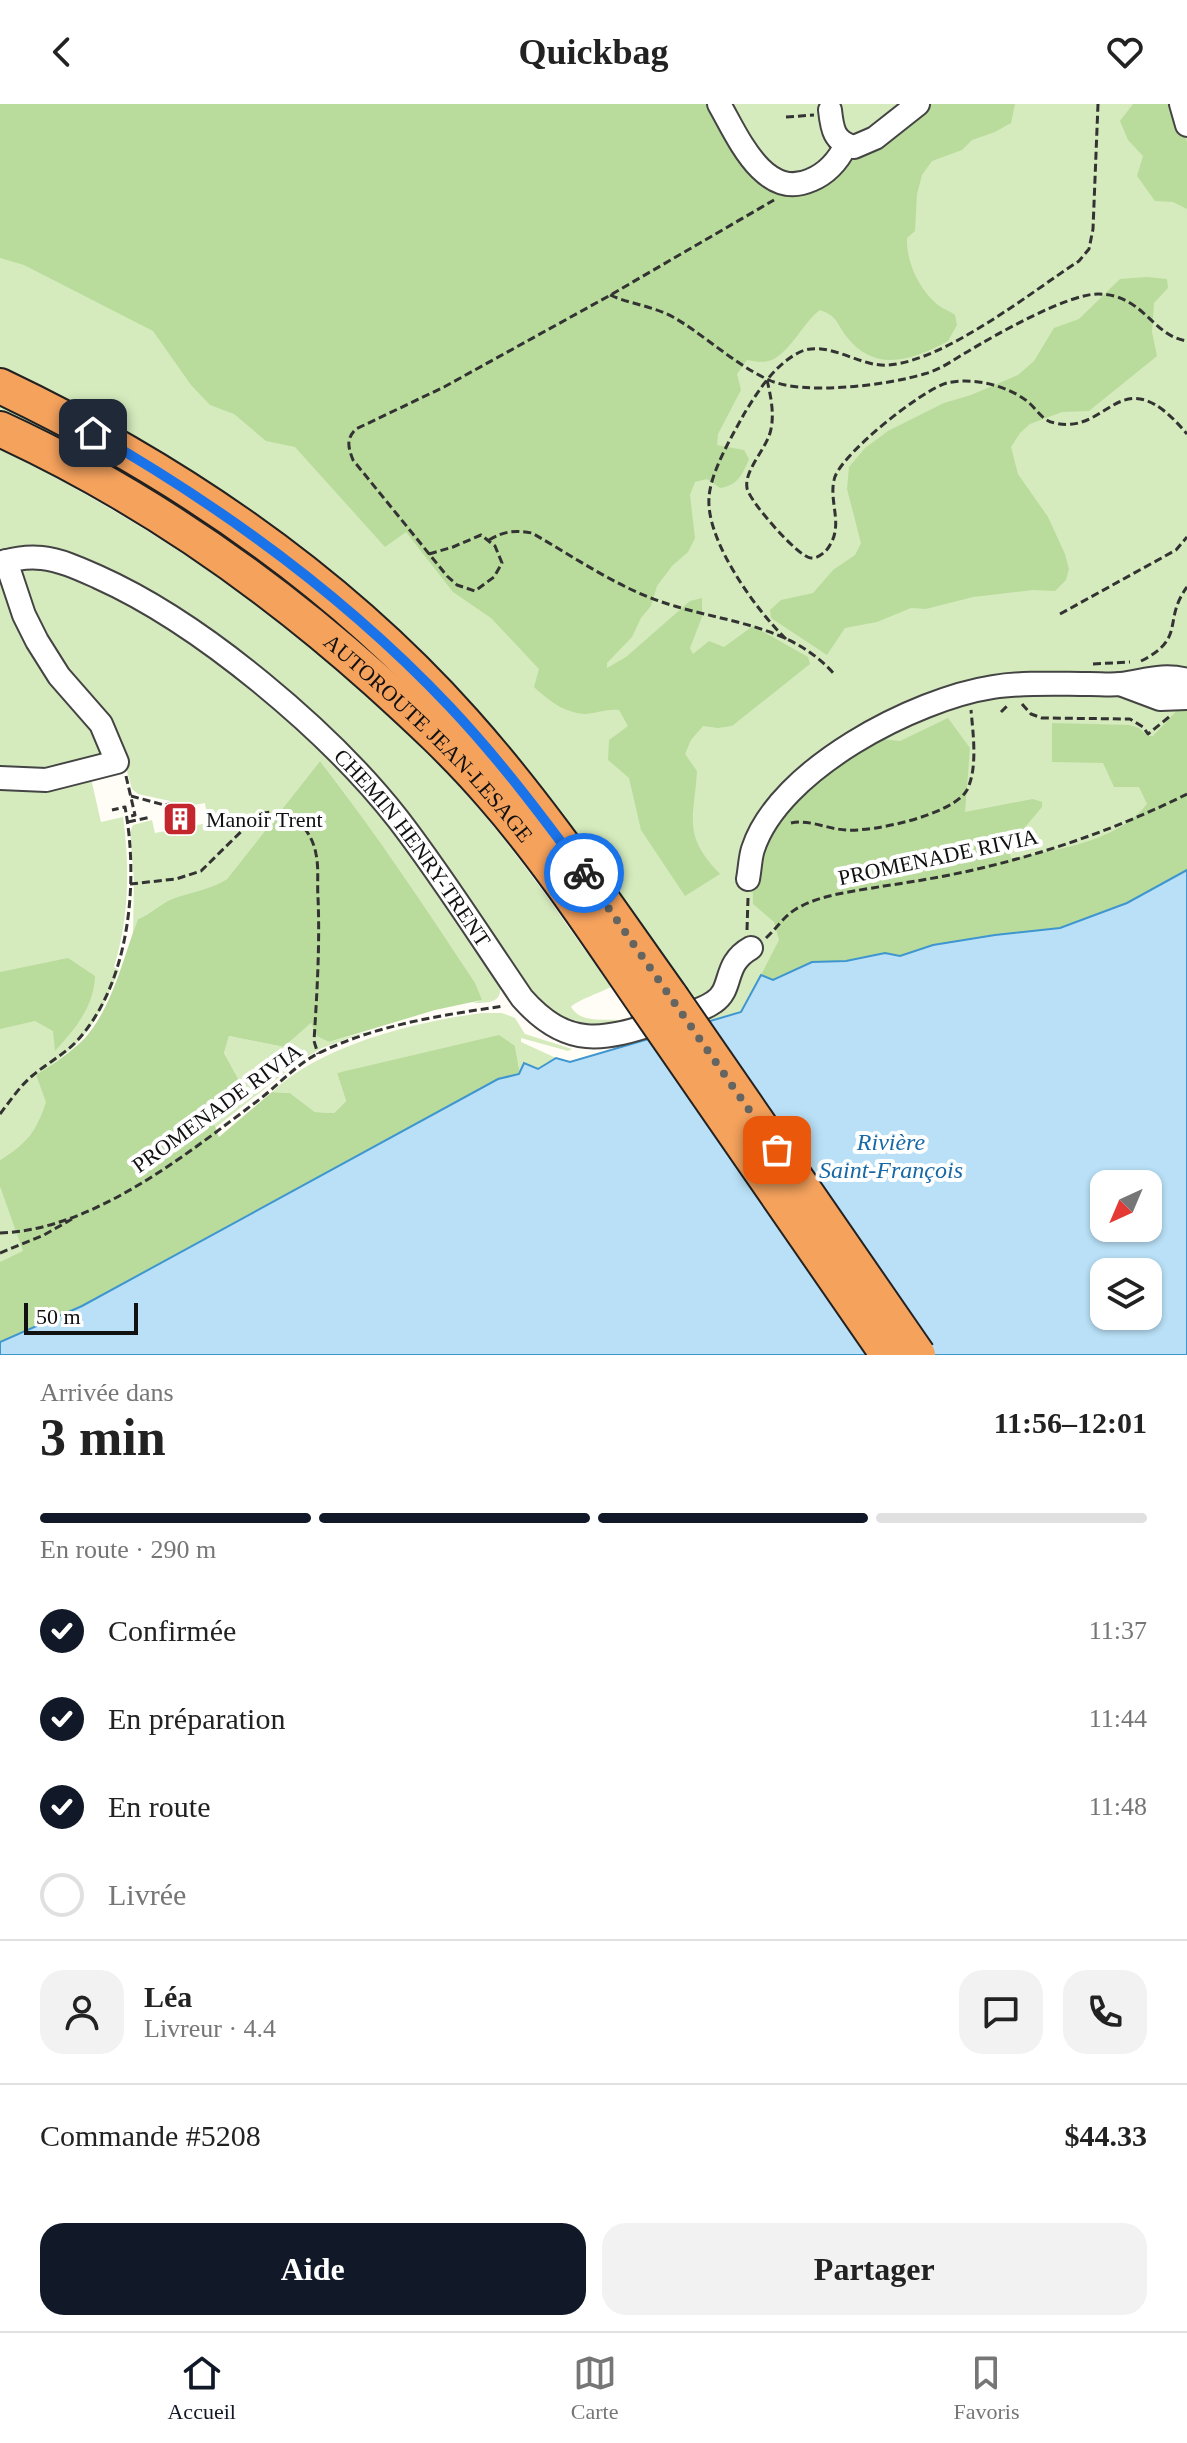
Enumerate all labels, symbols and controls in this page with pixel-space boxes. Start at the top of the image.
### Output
icon: back [40,30,84,74]
icon: heart [1103,30,1147,74]
text: Quickbag [518,32,669,72]
pin [59,399,127,467]
icon: home [71,411,115,455]
street label: AUTOROUTE JEAN-LESAGE [319,628,538,847]
street label: CHEMIN HENRY-TRENT [329,743,497,952]
building icon: Manoir Trent [161,800,199,838]
place label: Manoir Trent [206,807,323,832]
street label: PROMENADE RIVIA [836,824,1040,890]
courier [544,833,624,913]
icon: bike [562,851,606,895]
street label: PROMENADE RIVIA [127,1038,307,1178]
pin [743,1116,811,1184]
icon: bag [755,1128,799,1172]
water label: Rivière Saint-François [819,1129,963,1183]
north arrow [1090,1170,1162,1242]
map controls [1090,1170,1162,1330]
button: layers [1090,1258,1162,1330]
scale bar [24,1299,138,1335]
text: 50 m [36,1304,81,1329]
text: Arrivée dans [40,1378,174,1407]
text: 11:56–12:01 [994,1406,1147,1439]
text: 3 min [40,1409,166,1466]
text: En route · 290 m [40,1535,216,1564]
icon: check [40,1609,84,1653]
text: Confirmée [108,1614,236,1647]
text: 11:37 [1089,1616,1147,1645]
icon: check [40,1697,84,1741]
text: En préparation [108,1702,285,1735]
text: 11:44 [1089,1704,1147,1733]
icon: check [40,1785,84,1829]
text: En route [108,1790,210,1823]
text: 11:48 [1089,1792,1147,1821]
text: Livrée [108,1878,186,1911]
button: person [40,1970,124,2054]
button: chat [959,1970,1043,2054]
button: phone [1063,1970,1147,2054]
text: Léa [144,1980,192,2013]
text: Livreur · 4.4 [144,2014,276,2043]
text: Commande #5208 [40,2119,261,2152]
text: $44.33 [1065,2119,1147,2152]
button: Aide [40,2223,586,2315]
button: Partager [602,2223,1147,2315]
tab: Accueil [167,2351,236,2425]
tab: Carte [571,2351,619,2425]
tab: Favoris [953,2351,1019,2425]

